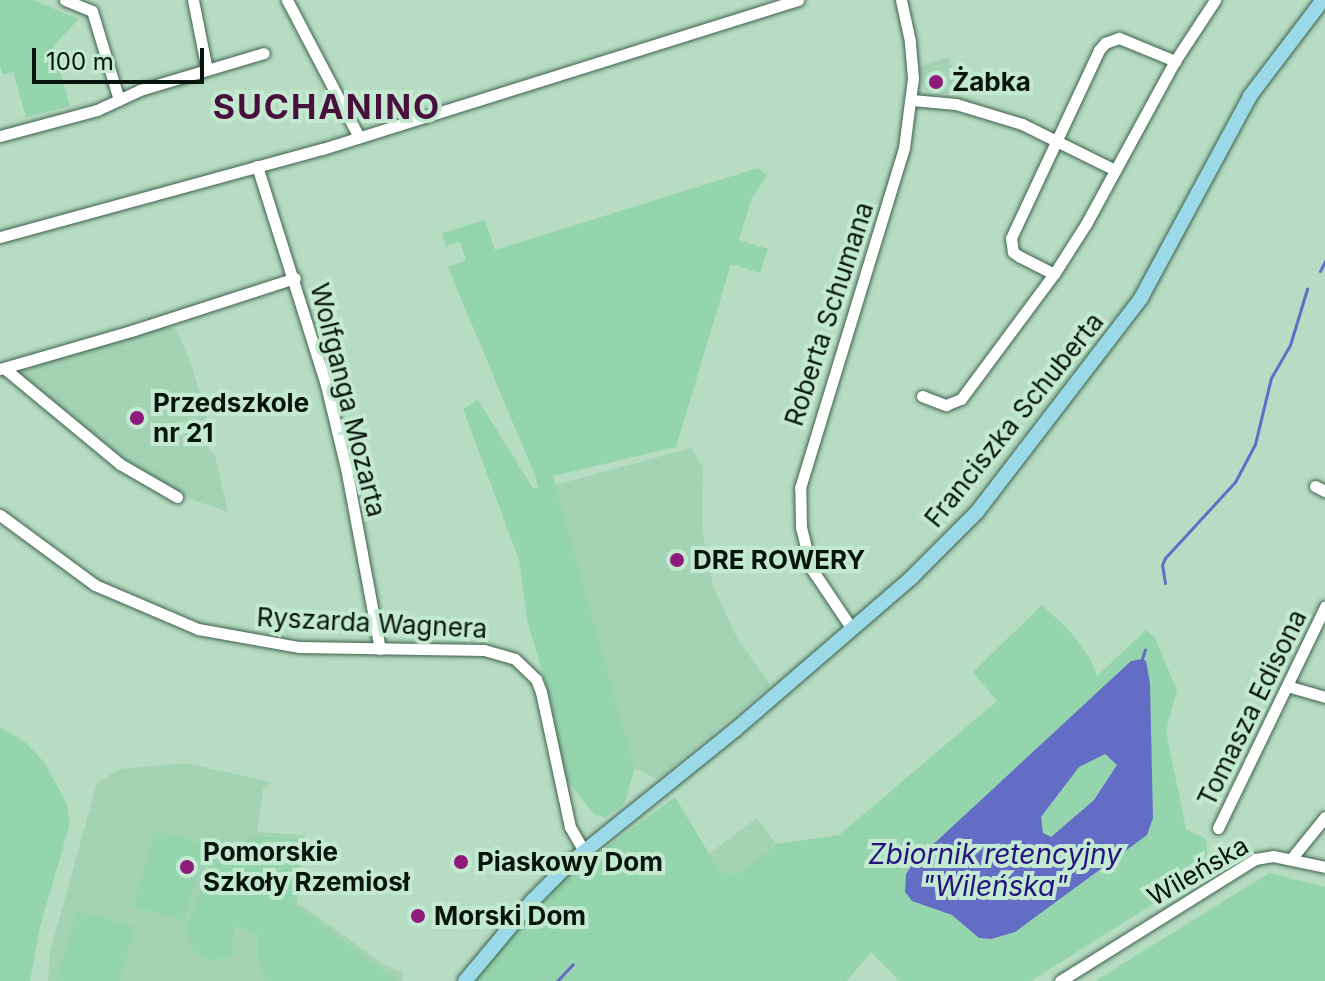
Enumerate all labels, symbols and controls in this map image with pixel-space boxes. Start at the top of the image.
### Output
scale bar [36,32,208,82]
text: 100 m [46,47,114,76]
place label: Żabka [952,66,1031,98]
marker: Żabka [927,73,945,91]
district label: SUCHANINO [213,87,441,127]
street label: Roberta Schumana [778,198,880,430]
street label: Wolfganga Mozarta [304,280,392,520]
street label: Franciszka Schuberta [918,307,1110,533]
place label: Przedszkole nr 21 [153,387,309,448]
marker: Przedszkole nr 21 [128,409,146,427]
place label: DRE ROWERY [693,544,865,576]
marker: DRE ROWERY [668,551,686,569]
street label: Ryszarda Wagnera [256,601,488,645]
street label: Tomasza Edisona [1191,605,1313,811]
street label: Wileńska [1142,830,1254,912]
place label: Pomorskie Szkoły Rzemiosł [203,836,410,898]
water label: Zbiornik retencyjny "Wileńska" [868,837,1122,903]
place label: Piaskowy Dom [477,846,663,878]
marker: Piaskowy Dom [452,853,470,871]
marker: Pomorskie Szkoły Rzemiosł [178,858,196,876]
place label: Morski Dom [434,900,586,932]
marker: Morski Dom [409,907,427,925]

